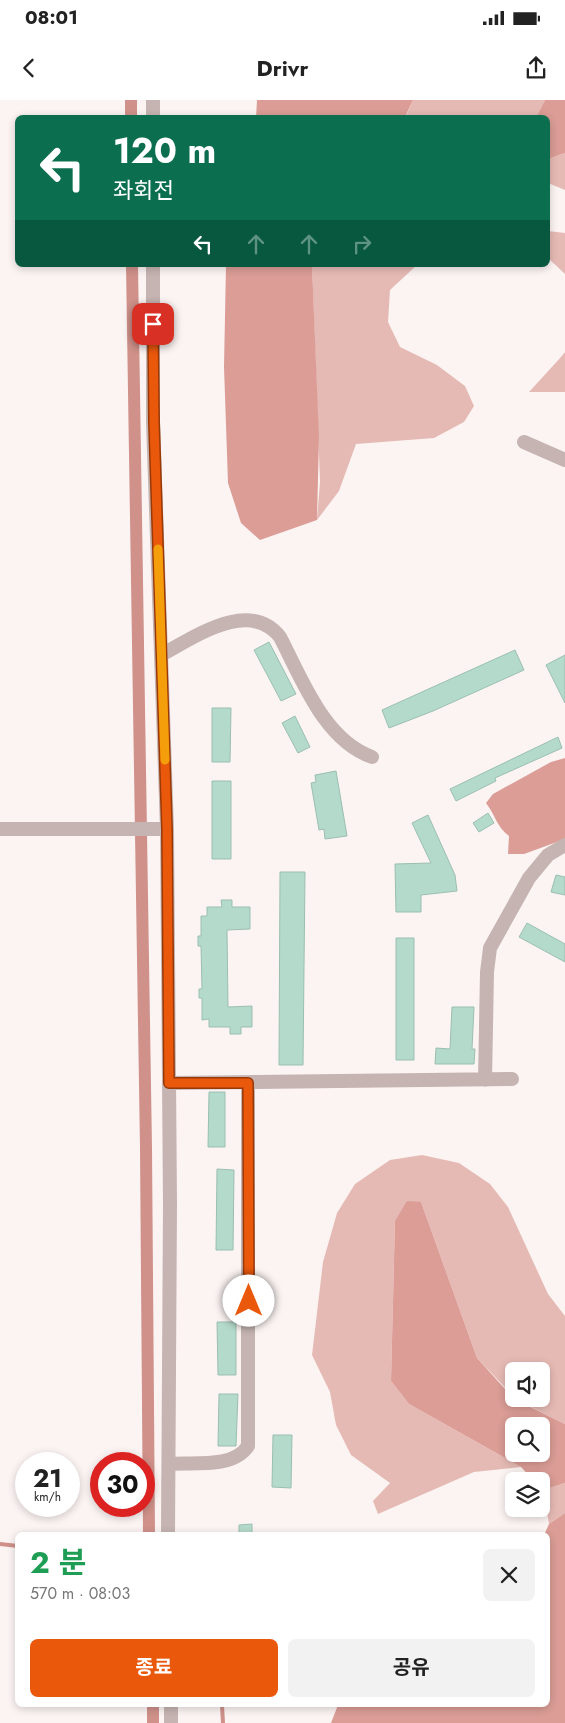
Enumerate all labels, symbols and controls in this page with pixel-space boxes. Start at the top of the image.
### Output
text: 08:01 [25,4,78,31]
text: Drivr [257,52,308,84]
icon: back [15,54,43,82]
icon: share [522,54,550,82]
text: 120 m [113,126,216,176]
icon: left [30,135,95,200]
text: 좌회전 [113,174,174,206]
icon: left [189,230,217,258]
icon: ahead [242,230,270,258]
icon: ahead [295,230,323,258]
icon: right [348,230,376,258]
pin [132,303,174,345]
icon: arrive [139,310,167,338]
position arrow [222,1274,274,1326]
map controls [505,1362,550,1517]
button: sound [505,1362,550,1407]
button: search [505,1417,550,1462]
speed limit sign: 30 [90,1452,155,1517]
text: 21 [33,1460,62,1496]
button: layers [505,1472,550,1517]
text: km/h [34,1488,61,1506]
text: 2 분 [30,1541,86,1584]
button: close [483,1549,535,1601]
text: 570 m · 08:03 [30,1582,130,1605]
button: 종료 [30,1639,278,1697]
button: 공유 [288,1639,535,1697]

